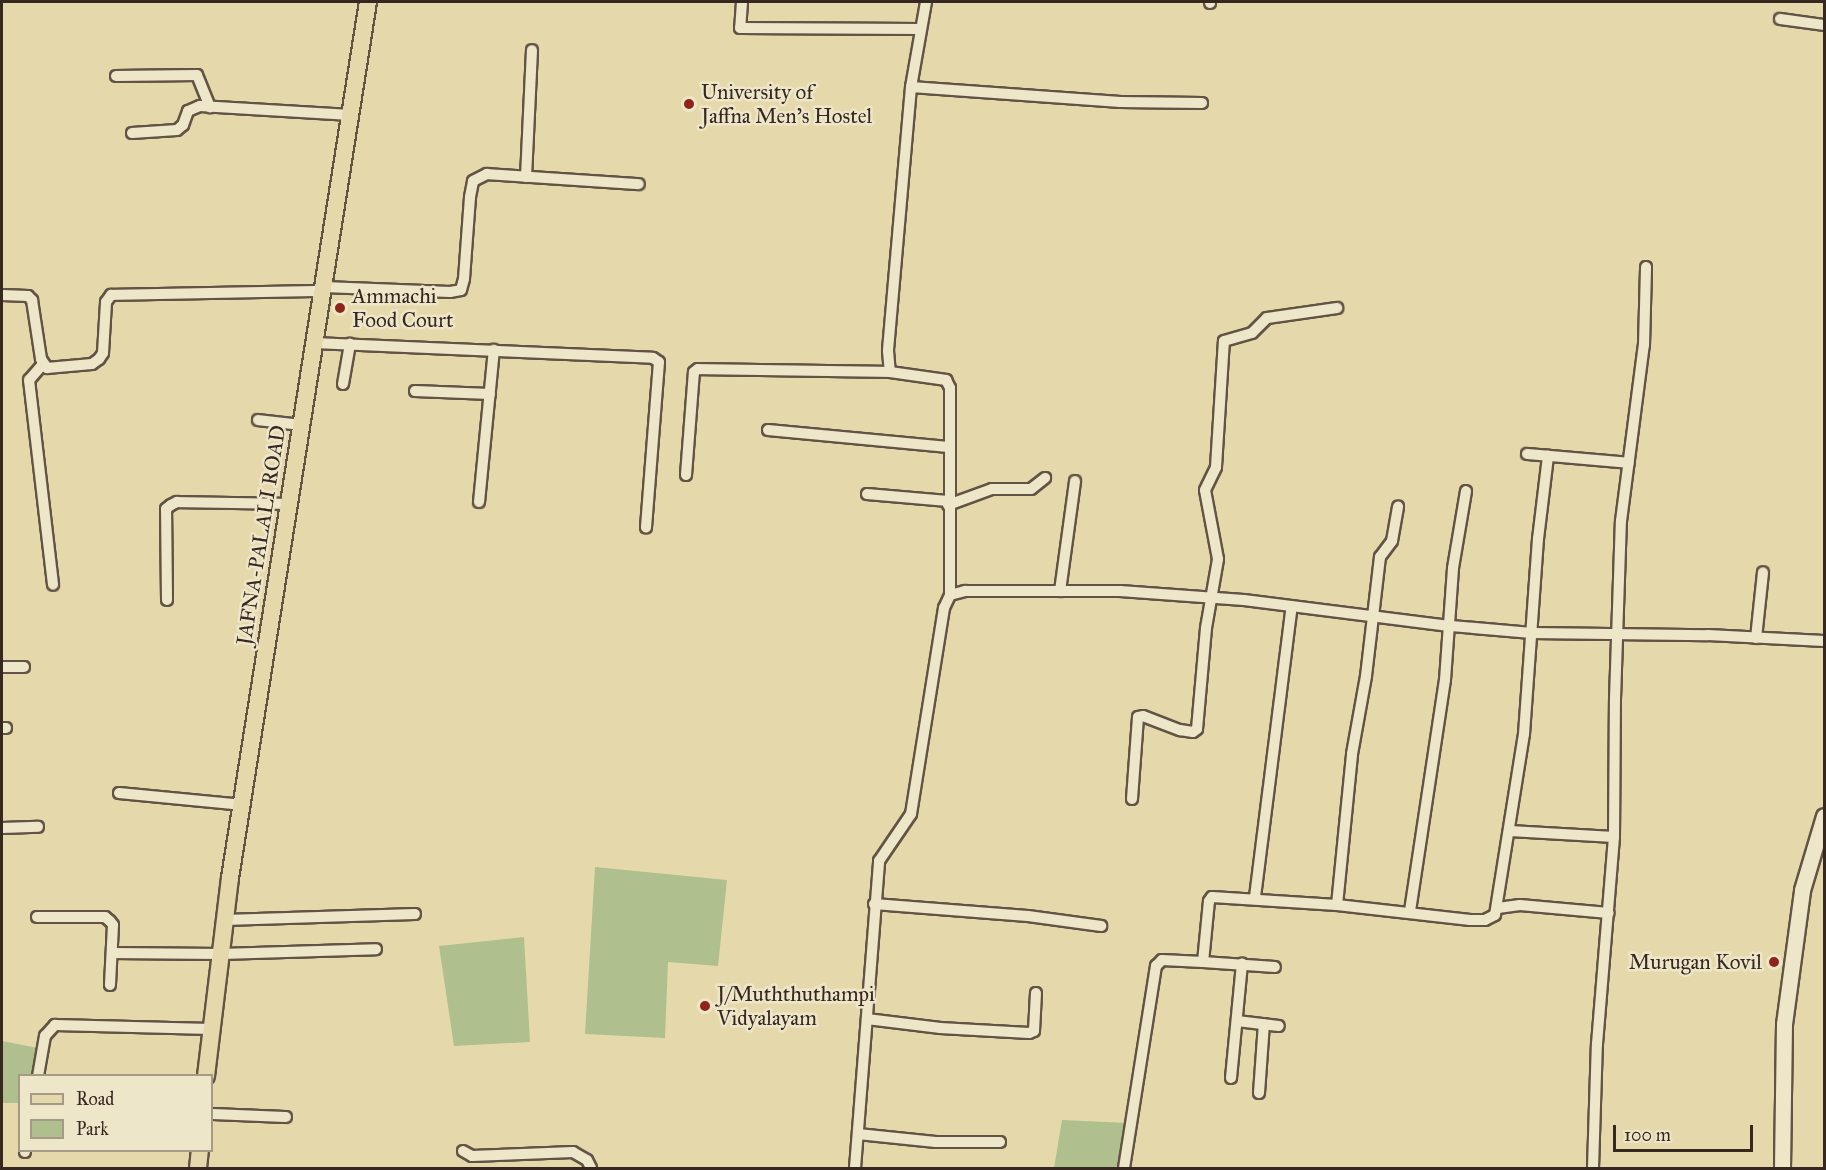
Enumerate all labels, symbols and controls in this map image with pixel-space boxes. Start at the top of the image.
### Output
place label: University of Jaffna Men's Hostel [701,79,872,129]
marker: University of Jaffna Men's Hostel [682,97,696,111]
place label: Ammachi Food Court [352,283,453,333]
marker: Ammachi Food Court [333,301,347,315]
street label: JAFNA-PALALI ROAD [231,423,291,647]
place label: Murugan Kovil [1629,949,1762,975]
marker: Murugan Kovil [1767,955,1781,969]
place label: J/Muththuthampi Vidyalayam [717,981,875,1031]
marker: J/Muththuthampi Vidyalayam [698,999,712,1013]
legend [18,1074,213,1152]
text: Road [76,1088,114,1110]
scale bar [1616,1113,1756,1151]
text: Park [76,1118,109,1140]
text: 100 m [1624,1124,1671,1146]

